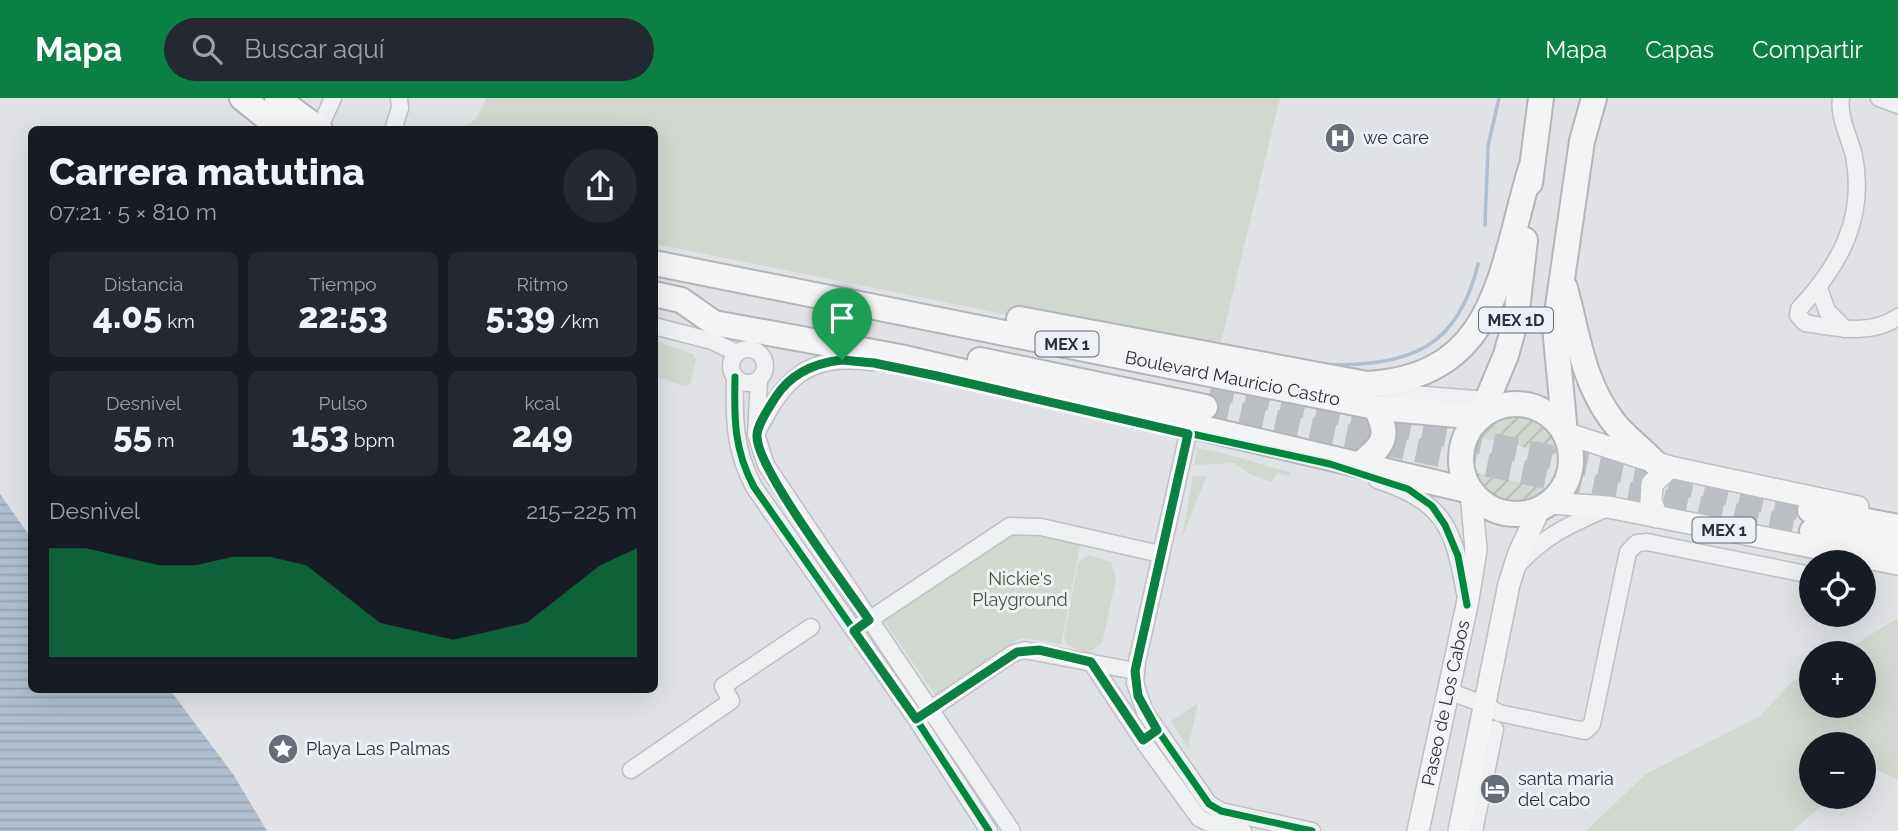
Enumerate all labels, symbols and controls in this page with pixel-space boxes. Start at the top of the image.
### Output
search box [164,18,654,81]
text: Mapa [35,30,122,69]
icon: search [188,30,226,68]
text: Buscar aquí [244,34,384,64]
text: Mapa [1545,35,1607,64]
text: Capas [1645,35,1714,64]
text: Compartir [1752,35,1863,64]
hospital icon: we care [1323,121,1357,155]
place label: we care [1363,127,1429,148]
text: Carrera matutina [49,149,364,194]
button: share [563,149,637,223]
text: 07:21 · 5 × 810 m [49,198,217,225]
text: Distancia [104,273,183,295]
text: Tiempo [309,273,377,295]
text: Ritmo [517,273,568,295]
pin [812,288,872,360]
text: 4.05 [93,295,162,336]
text: 22:53 [298,295,388,336]
text: 5:39 [486,295,555,336]
icon: arrive [823,299,861,337]
road number: MEX 1D [1479,308,1553,332]
text: km [162,310,195,332]
text: /km [555,310,599,332]
road number: MEX 1 [1036,332,1098,356]
street label: Boulevard Mauricio Castro [1123,346,1342,410]
text: Desnivel [106,392,181,414]
text: Pulso [319,392,367,414]
text: kcal [525,392,560,414]
text: 55 [113,414,152,455]
text: 153 [291,414,349,455]
text: 249 [512,414,573,455]
text: m [152,429,174,451]
text: bpm [349,429,395,451]
text: Desnivel [49,497,140,524]
text: 215–225 m [526,497,637,524]
road number: MEX 1 [1692,518,1756,542]
map controls [1799,550,1876,809]
button: locate [1799,550,1876,627]
park label: Nickie's Playground [972,568,1068,610]
street label: Paseo de Los Cabos [1417,618,1473,788]
button: + [1799,641,1876,718]
place icon: Playa Las Palmas [266,732,300,766]
button: − [1799,732,1876,809]
place label: Playa Las Palmas [306,738,450,759]
place label: santa maria del cabo [1518,768,1614,810]
hotel icon: santa maria del cabo [1478,772,1512,806]

